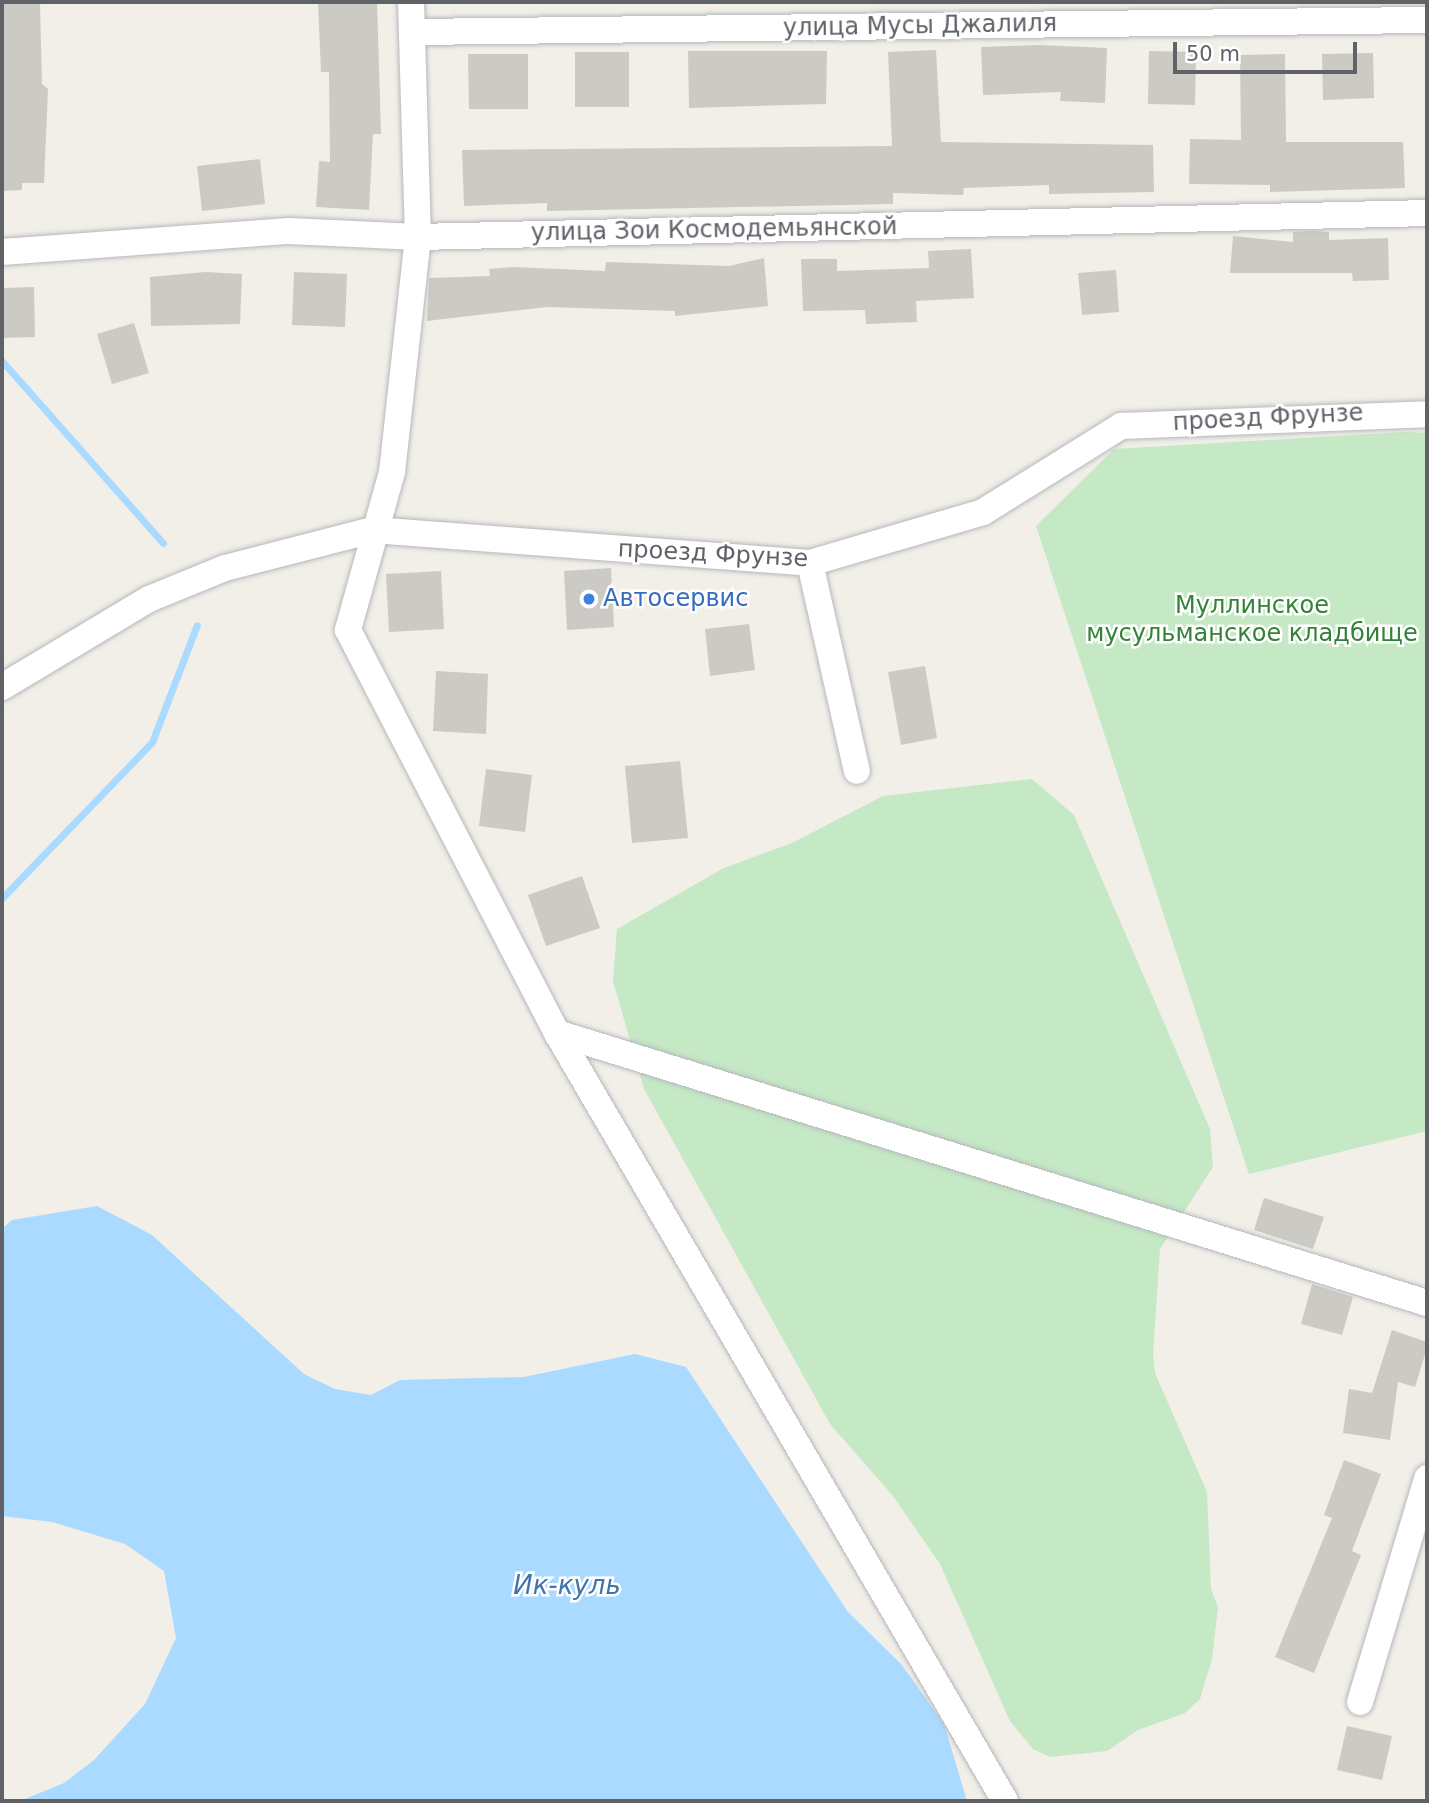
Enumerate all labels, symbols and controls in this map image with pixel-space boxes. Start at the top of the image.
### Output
street label: улица Мусы Джалиля [783,9,1057,43]
scale bar [1177,28,1361,72]
text: 50 m [1186,42,1240,66]
street label: улица Зои Космодемьянской [531,212,897,248]
street label: проезд Фрунзе [1172,399,1364,437]
street label: проезд Фрунзе [617,535,809,573]
place label: Автосервис [603,585,748,613]
marker: Автосервис [581,591,597,607]
park label: Муллинское мусульманское кладбище [1086,592,1418,648]
water label: Ик-куль [513,1570,621,1602]

